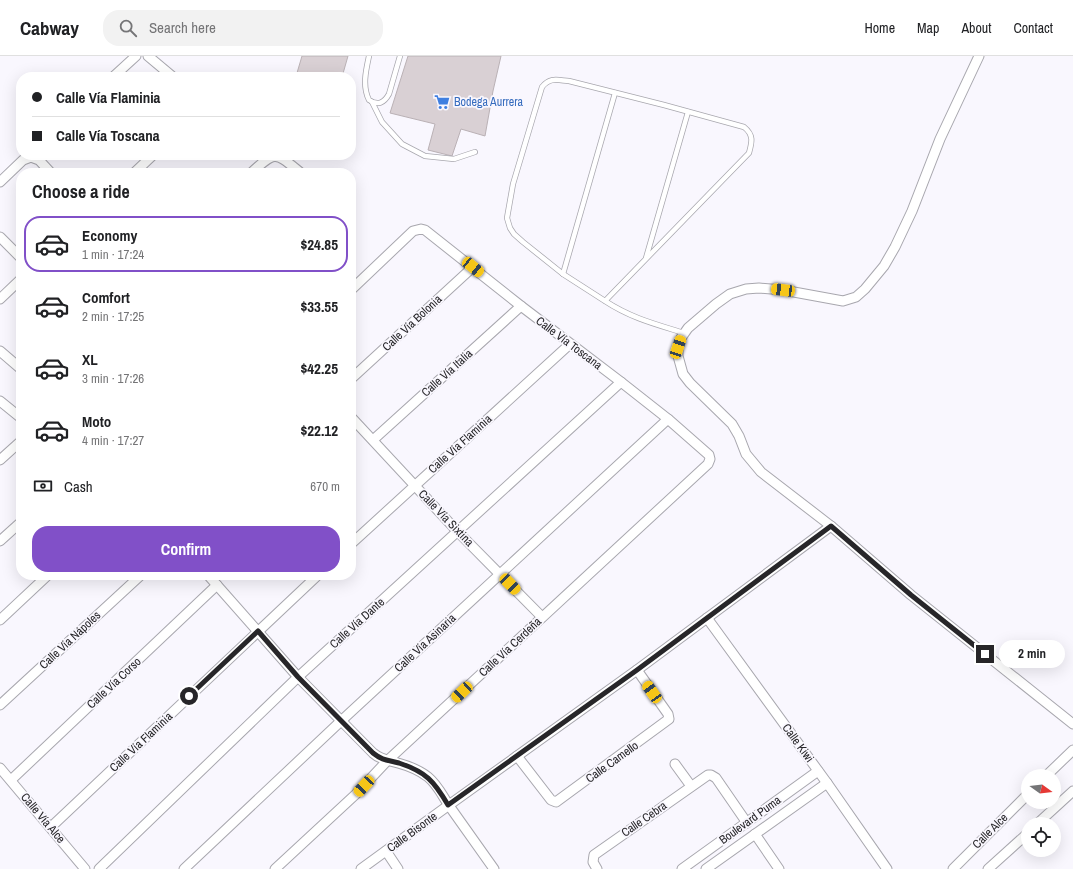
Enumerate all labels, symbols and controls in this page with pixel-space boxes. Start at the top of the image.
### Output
search box [103,10,383,46]
text: Cabway [20,15,79,41]
icon: search [117,17,139,39]
text: Search here [149,17,216,38]
text: Home [864,19,895,37]
text: Map [917,19,939,37]
text: About [961,19,991,37]
text: Contact [1013,19,1053,37]
text: Calle Vía Flaminia [56,87,160,108]
supermarket icon: Bodega Aurrera [433,93,451,111]
place label: Bodega Aurrera [454,94,523,110]
text: Calle Vía Toscana [56,125,160,146]
text: Choose a ride [32,179,130,204]
text: Economy [82,225,137,246]
icon: car [34,226,70,262]
text: $24.85 [300,234,338,255]
text: 1 min · 17:24 [82,246,144,263]
car [460,255,486,279]
car [770,283,796,297]
text: Comfort [82,287,130,308]
icon: car [34,288,70,324]
street label: Calle Vía Bolonia [379,291,446,355]
text: $33.55 [300,296,338,317]
text: 2 min · 17:25 [82,308,144,325]
street label: Calle Vía Toscana [533,313,606,373]
car [668,334,688,360]
street label: Calle Vía Italia [418,345,476,400]
text: XL [82,349,98,370]
icon: car [34,350,70,386]
text: $42.25 [300,358,338,379]
text: 3 min · 17:26 [82,370,144,387]
text: Moto [82,411,111,432]
street label: Calle Vía Flaminia [425,411,496,477]
icon: car [34,412,70,448]
text: $22.12 [300,420,338,441]
text: 4 min · 17:27 [82,432,144,449]
icon: cash [32,475,54,497]
text: Cash [64,476,93,497]
text: 670 m [310,478,340,495]
street label: Calle Vía Sixtina [415,486,478,550]
button: Confirm [32,526,340,572]
car [497,571,523,597]
street label: Calle Vía Dante [326,594,388,652]
street label: Calle Vía Nápoles [36,607,104,673]
street label: Calle Vía Asinaria [391,610,460,676]
street label: Calle Vía Cerdeña [475,613,545,680]
callout: 2 min [999,640,1065,668]
route end [976,645,994,663]
text: 2 min [1018,645,1046,662]
street label: Calle Vía Corso [83,654,145,712]
car [449,679,475,705]
car [640,679,664,705]
route start [180,687,198,705]
street label: Calle Vía Flaminia [106,708,176,775]
street label: Calle Kiwi [779,720,817,766]
street label: Calle Camello [583,738,641,786]
north arrow [1021,769,1061,809]
map controls [1021,769,1061,857]
car [351,773,377,799]
street label: Calle Vía Alce [17,789,69,847]
street label: Boulevard Puma [716,792,785,848]
street label: Calle Cebra [618,797,670,840]
street label: Calle Bisonte [384,808,440,856]
street label: Calle Alce [969,810,1011,852]
button: locate [1021,817,1061,857]

